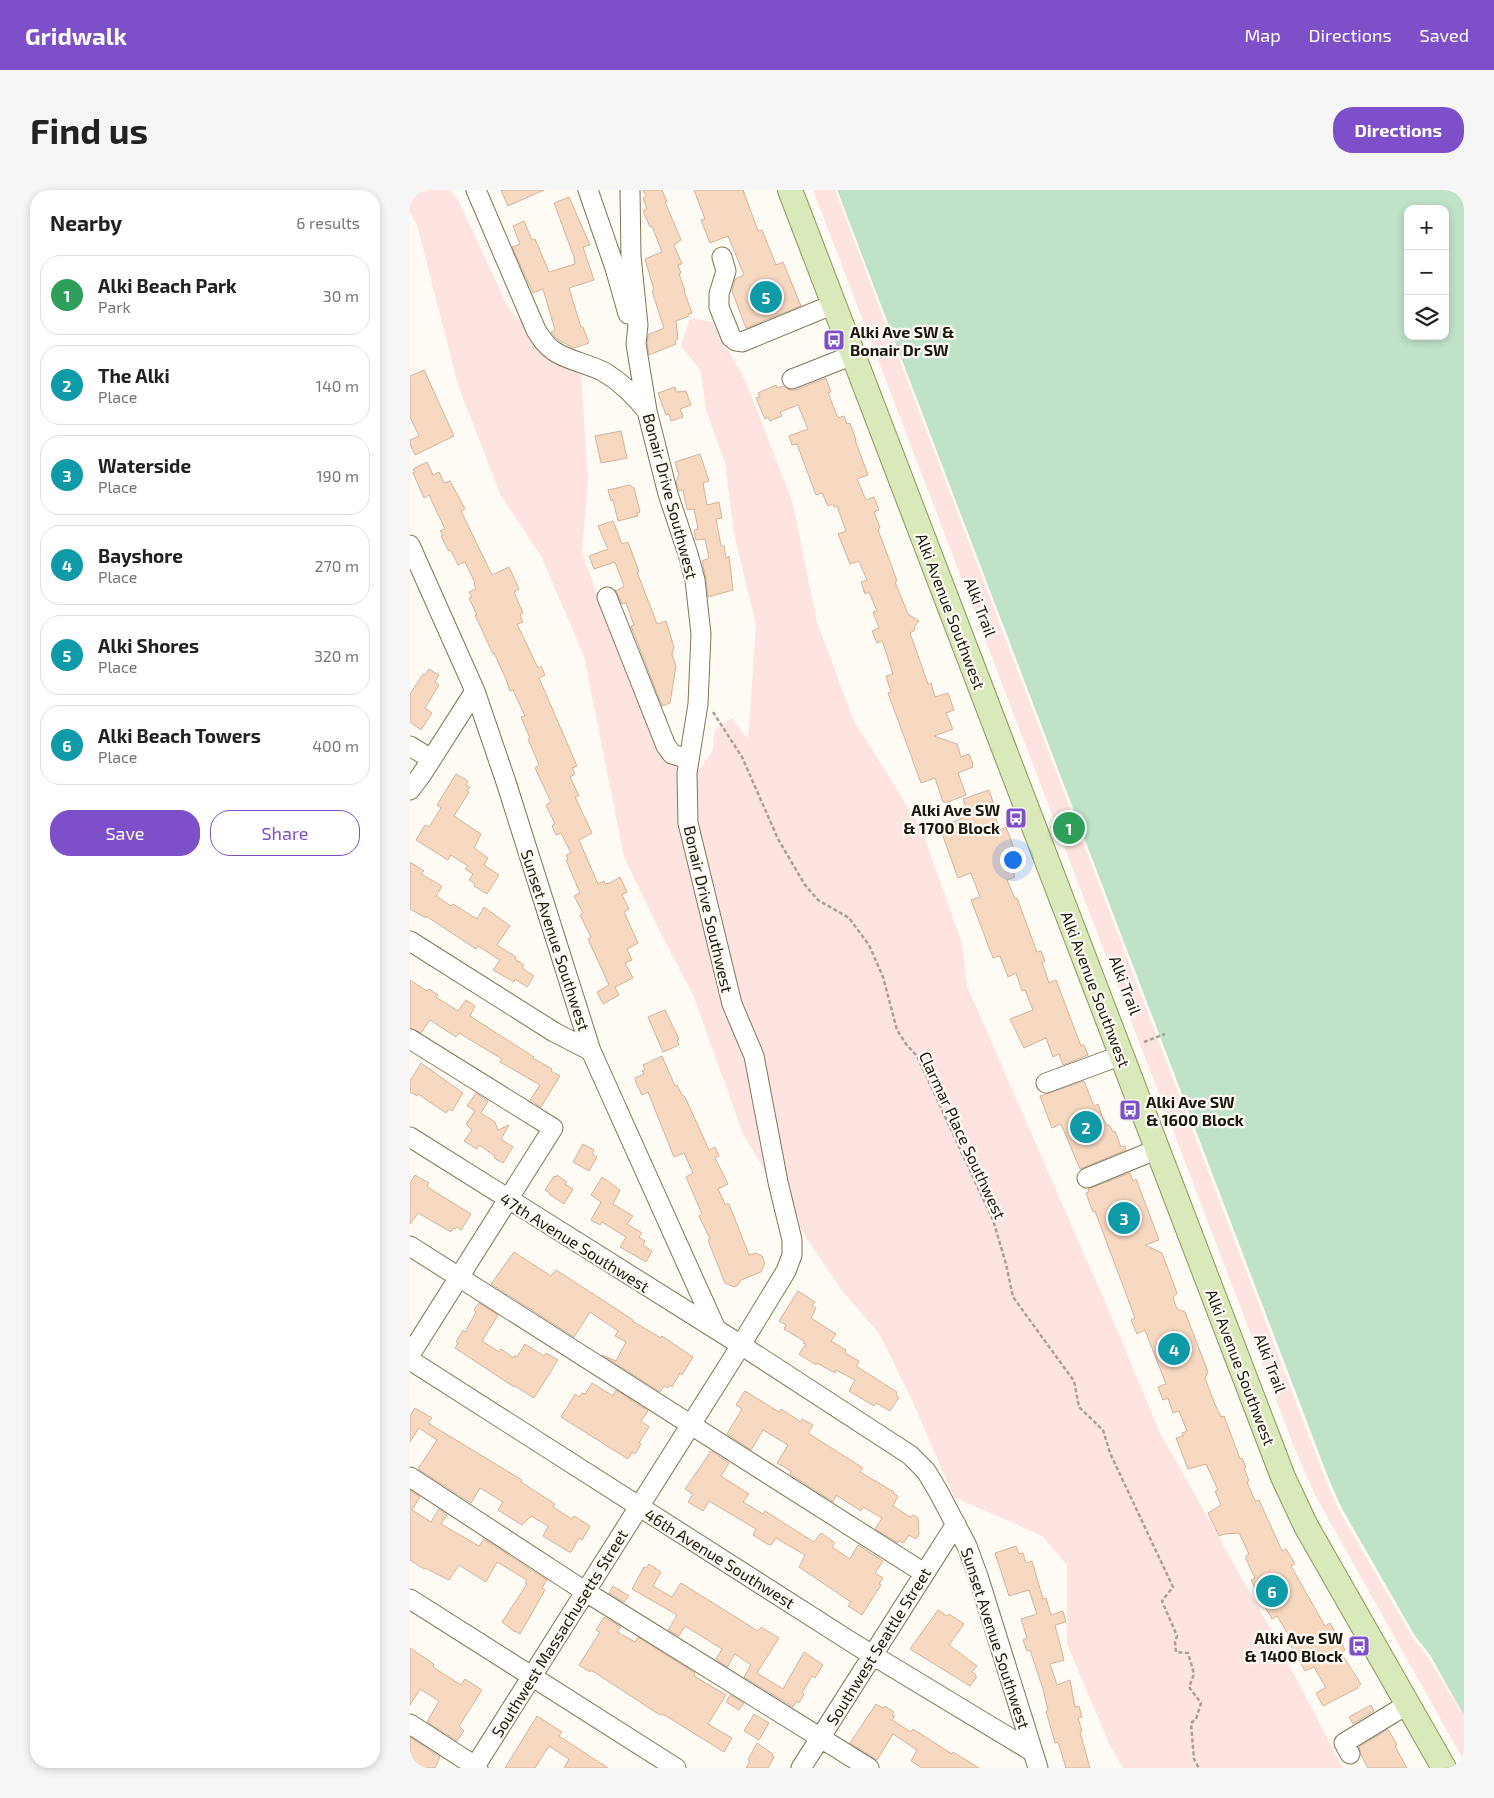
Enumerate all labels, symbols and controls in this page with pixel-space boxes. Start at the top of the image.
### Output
text: Gridwalk [25,21,127,50]
text: Map [1244,24,1281,46]
text: Directions [1309,24,1392,46]
text: Saved [1420,24,1469,46]
button: Directions [1333,107,1464,153]
text: Find us [30,109,148,151]
map controls [1404,205,1449,340]
button: + [1404,205,1449,250]
text: Nearby [50,210,122,235]
text: 6 results [296,213,360,232]
button: − [1404,250,1449,295]
text: Alki Beach Park [98,274,237,297]
pin: 5 [750,278,782,316]
text: 1 [64,286,70,305]
text: 30 m [323,286,359,305]
button: layers [1404,295,1449,340]
text: Park [98,297,131,316]
place label: Alki Ave SW & Bonair Dr SW [850,322,954,359]
bus stop icon: Alki Ave SW & Bonair Dr SW [822,328,846,352]
text: The Alki [98,364,170,387]
text: 2 [62,376,72,395]
text: 140 m [316,376,359,395]
text: Place [98,387,137,406]
street label: Bonair Drive Southwest [640,411,702,581]
text: Waterside [98,454,191,477]
text: 3 [62,466,72,485]
text: 190 m [316,466,359,485]
text: Place [98,477,137,496]
street label: Alki Avenue Southwest [912,530,990,692]
text: Bayshore [98,544,183,567]
text: 4 [62,556,72,575]
text: 270 m [315,556,359,575]
text: Place [98,567,137,586]
street label: Alki Trail [961,575,1001,639]
text: Alki Shores [98,634,199,657]
text: 5 [63,646,71,665]
text: 320 m [314,646,359,665]
text: Place [98,657,137,676]
text: Alki Beach Towers [98,724,261,747]
text: 6 [62,736,72,755]
text: 400 m [312,736,359,755]
text: Place [98,747,137,766]
place label: Alki Ave SW & 1700 Block [903,800,1000,837]
bus stop icon: Alki Ave SW & 1700 Block [1004,806,1028,830]
pin: 1 [1053,809,1085,847]
button: Save [50,810,200,856]
button: Share [210,810,360,856]
street label: Bonair Drive Southwest [681,824,737,994]
street label: Sunset Avenue Southwest [518,847,594,1033]
your location [1000,847,1026,873]
street label: Alki Avenue Southwest [1057,908,1135,1070]
street label: Alki Trail [1106,953,1146,1017]
street label: Clarmar Place Southwest [916,1048,1010,1222]
place label: Alki Ave SW & 1600 Block [1146,1092,1244,1129]
bus stop icon: Alki Ave SW & 1600 Block [1118,1098,1142,1122]
pin: 2 [1070,1108,1102,1146]
street label: 47th Avenue Southwest [497,1188,653,1296]
pin: 3 [1108,1199,1140,1237]
street label: Alki Avenue Southwest [1202,1286,1280,1448]
pin: 4 [1158,1330,1190,1368]
street label: Alki Trail [1251,1331,1291,1395]
street label: 46th Avenue Southwest [641,1504,799,1612]
street label: Southwest Massachusetts Street [487,1526,631,1740]
street label: Sunset Avenue Southwest [958,1545,1034,1731]
street label: Southwest Seattle Street [822,1564,934,1728]
pin: 6 [1256,1572,1288,1610]
place label: Alki Ave SW & 1400 Block [1245,1628,1343,1665]
bus stop icon: Alki Ave SW & 1400 Block [1347,1634,1371,1658]

